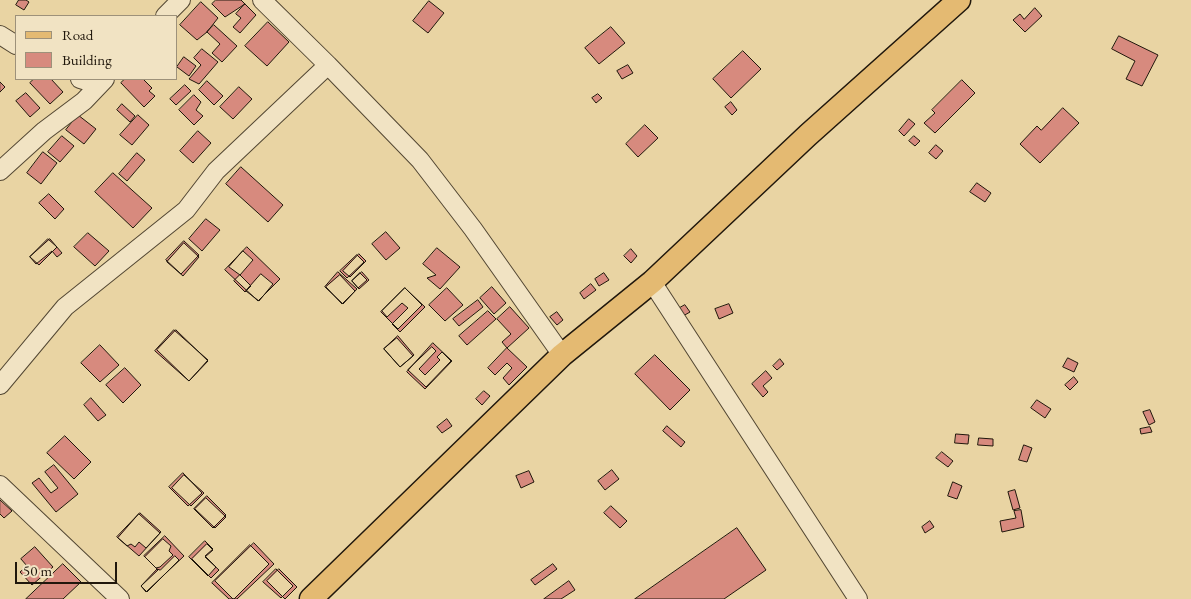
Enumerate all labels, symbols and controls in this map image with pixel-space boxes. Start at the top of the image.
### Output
legend [15,15,178,80]
text: Road [62,25,93,44]
text: Building [62,50,112,69]
scale bar [18,552,120,584]
text: 50 m [23,561,52,580]

